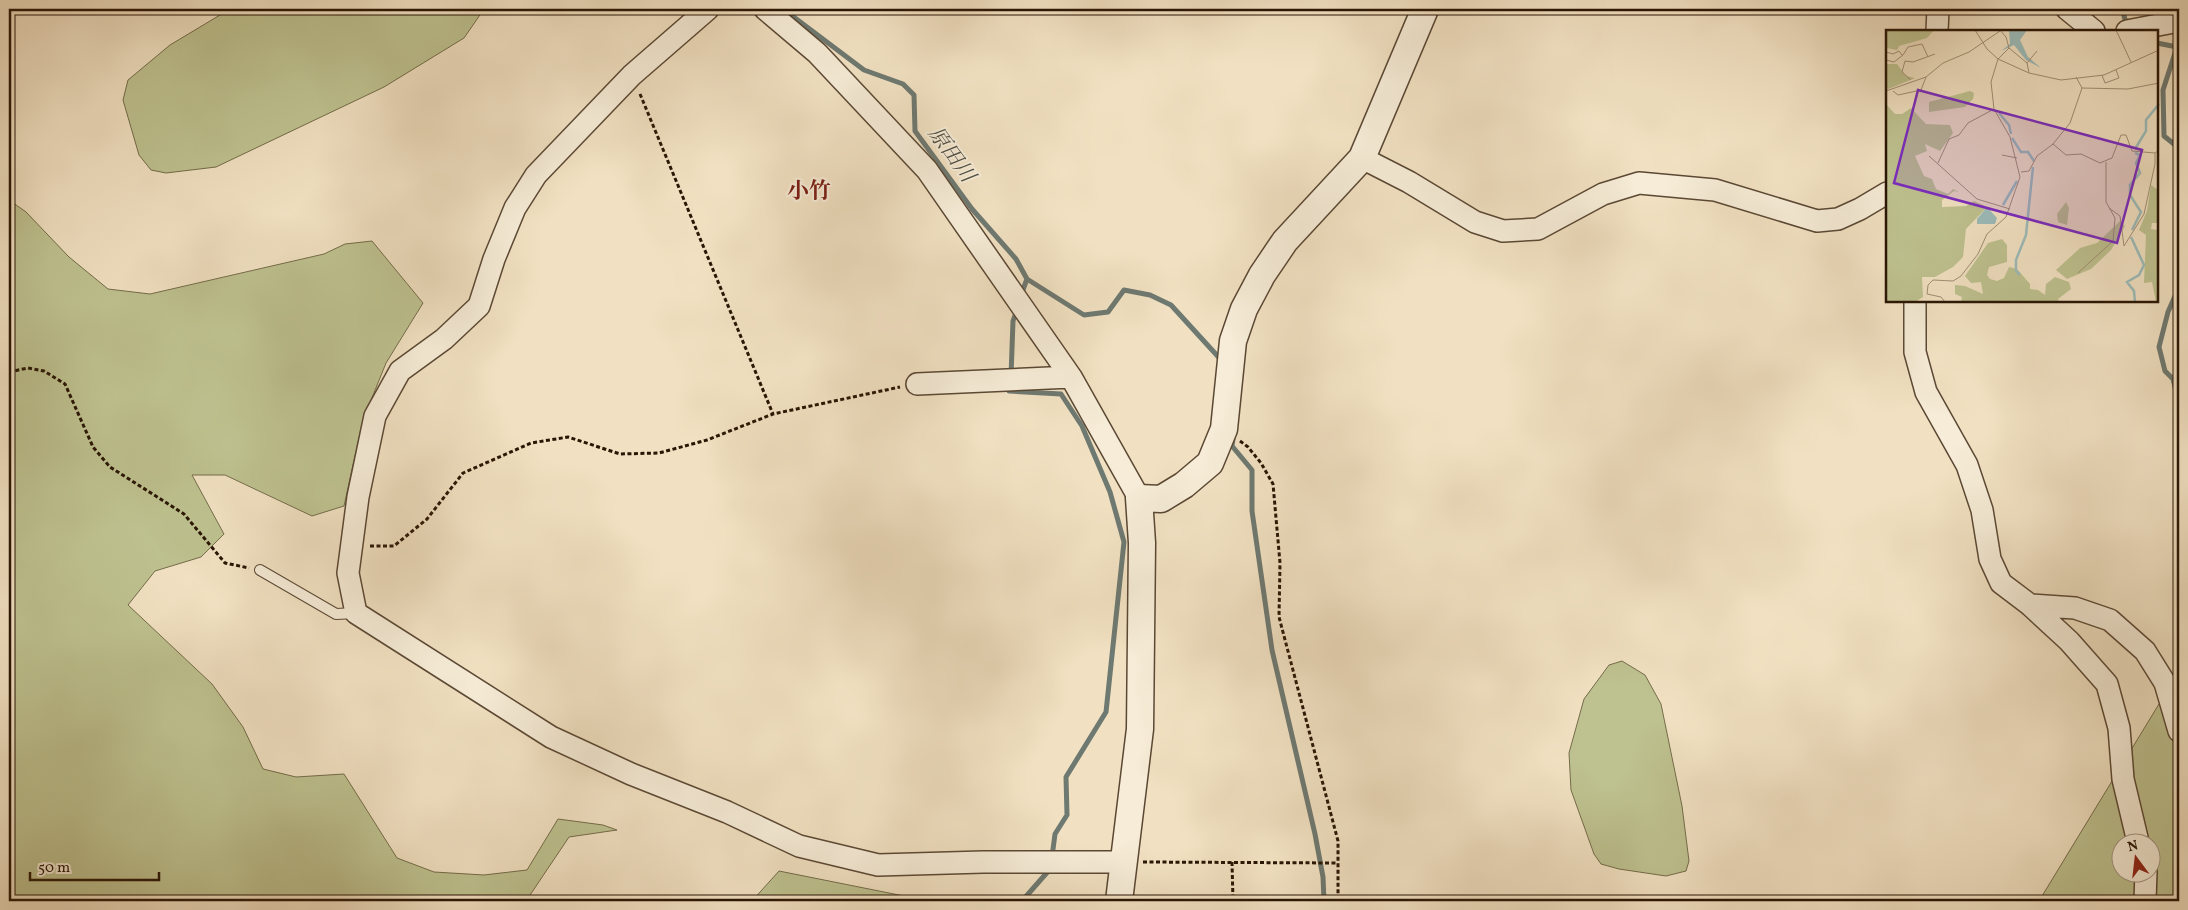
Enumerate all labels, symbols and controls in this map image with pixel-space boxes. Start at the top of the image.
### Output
inset map [1886,30,2158,302]
water label: 原田川 [921,121,982,191]
district label: 小竹 [787,177,831,208]
north arrow [2110,832,2160,882]
text: N [2126,836,2140,857]
scale bar [30,850,159,882]
text: 50 m [38,858,70,879]

